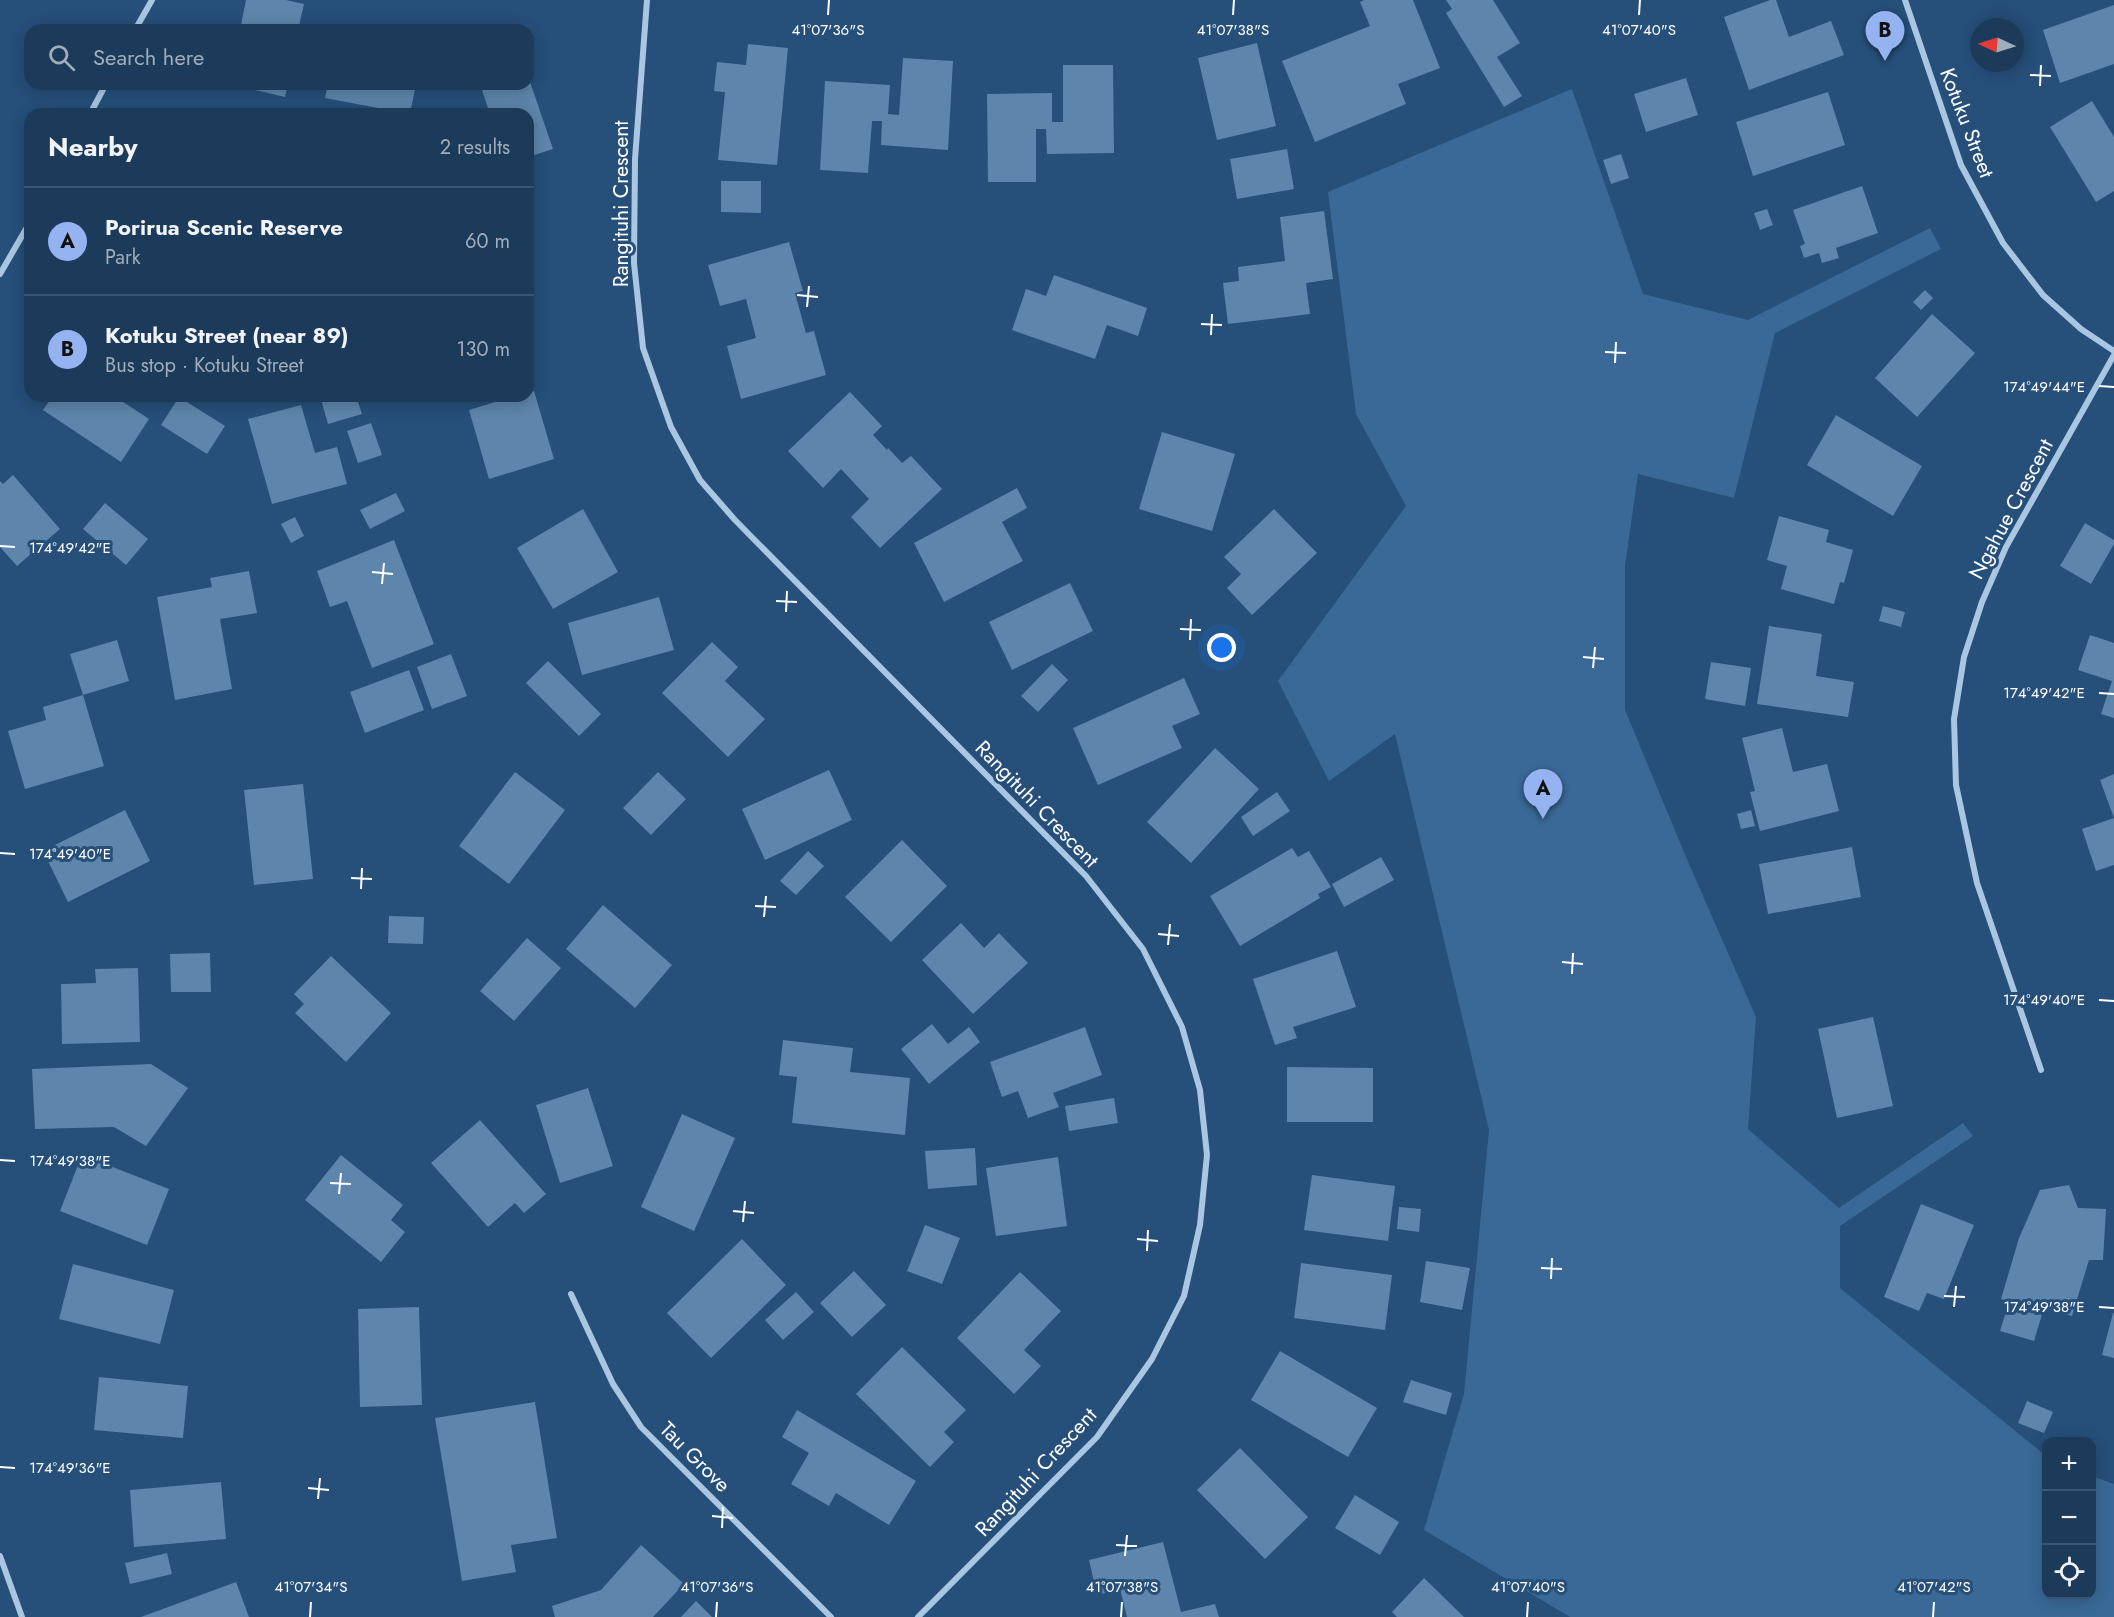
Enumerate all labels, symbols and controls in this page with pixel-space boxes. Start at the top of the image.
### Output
pin: B [1866,11,1904,61]
north arrow [1970,18,2024,72]
text: 41°07'36"S [792,19,864,41]
text: 41°07'38"S [1197,19,1269,41]
text: 41°07'40"S [1602,19,1676,41]
search box [24,24,534,90]
icon: search [45,41,78,74]
text: Search here [93,41,204,73]
street label: Kotuku Street [1932,64,2002,182]
street label: Rangituhi Crescent [606,121,636,287]
text: Nearby [48,128,137,166]
text: 2 results [440,133,510,162]
text: Porirua Scenic Reserve [105,211,343,243]
text: A [60,227,75,256]
text: 60 m [465,227,510,256]
text: Park [105,243,141,272]
text: Kotuku Street (near 89) [105,319,349,351]
text: B [61,335,74,364]
text: 130 m [456,335,510,364]
text: Bus stop · Kotuku Street [105,351,304,380]
text: 174°49'44"E [2003,376,2085,398]
street label: Ngahue Crescent [1961,434,2061,584]
text: 174°49'42"E [29,537,111,559]
your location [1207,633,1236,662]
text: 174°49'42"E [2003,682,2085,704]
street label: Rangituhi Crescent [968,734,1106,874]
pin: A [1524,770,1562,819]
text: 174°49'40"E [29,843,111,865]
text: 174°49'40"E [2003,989,2085,1011]
text: 174°49'38"E [30,1150,110,1172]
text: 174°49'38"E [2004,1296,2084,1318]
street label: Rangituhi Crescent [968,1401,1104,1543]
street label: Tau Grove [653,1415,737,1499]
map controls [2042,1437,2096,1599]
button: + [2042,1437,2096,1491]
text: 174°49'36"E [29,1457,111,1479]
button: − [2042,1491,2096,1545]
button: locate [2042,1545,2096,1599]
text: 41°07'34"S [275,1576,347,1598]
text: 41°07'36"S [681,1576,753,1598]
text: 41°07'38"S [1086,1576,1158,1598]
text: 41°07'40"S [1491,1576,1565,1598]
text: 41°07'42"S [1897,1576,1971,1598]

